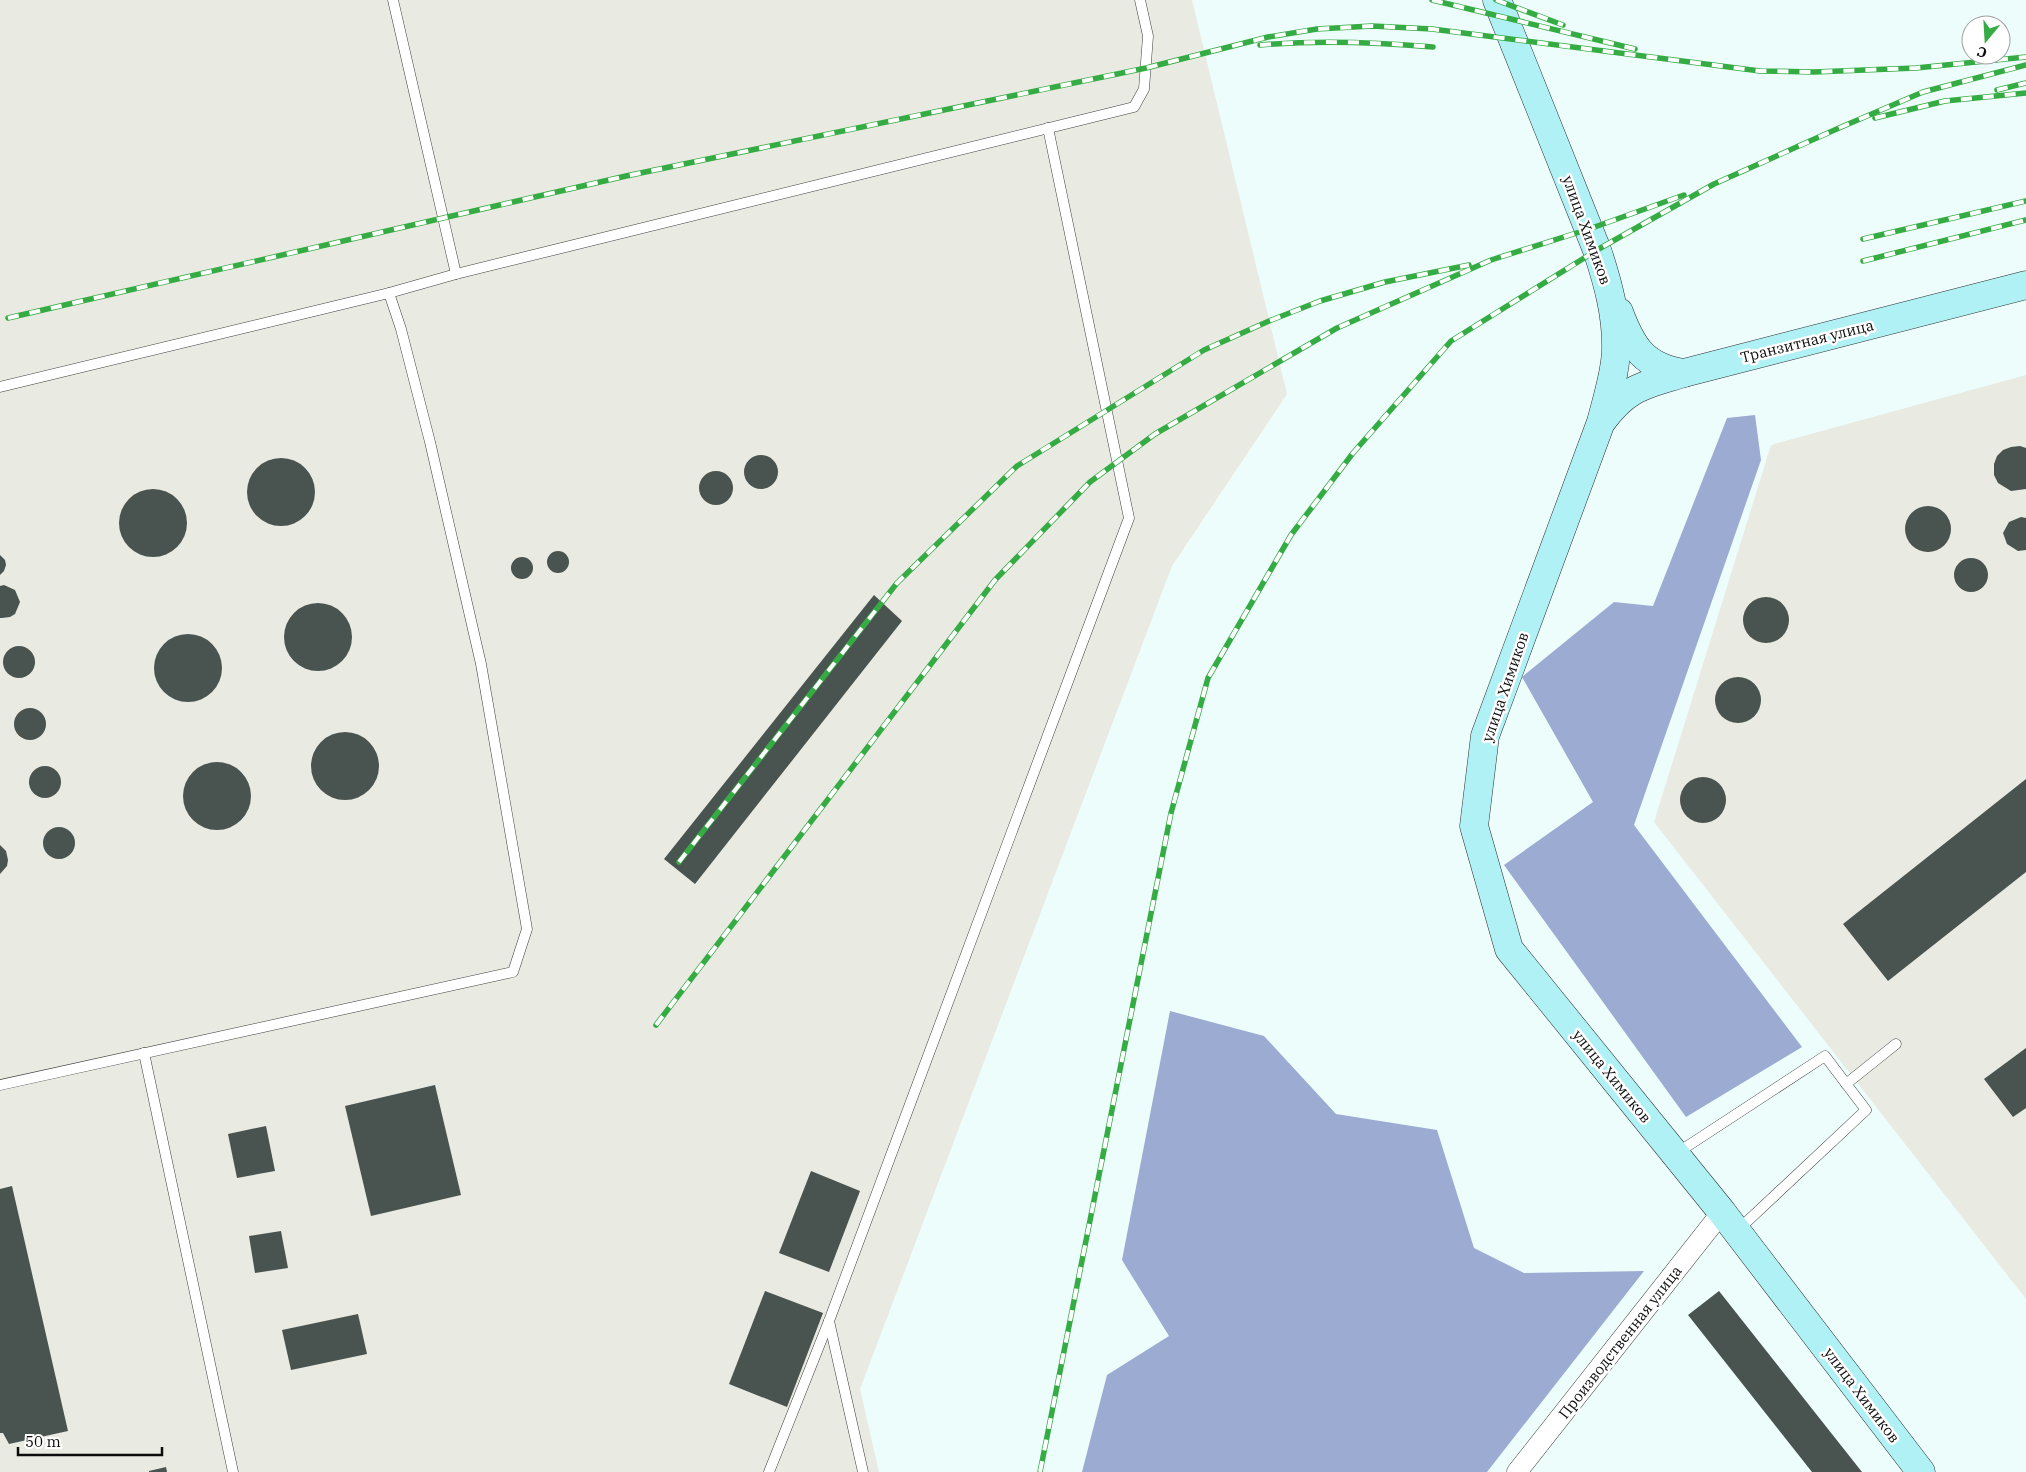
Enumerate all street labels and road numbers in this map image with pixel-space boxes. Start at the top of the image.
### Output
street label: улица Химиков [1558,173,1616,287]
street label: Транзитная улица [1738,315,1876,367]
street label: улица Химиков [1477,630,1533,744]
street label: улица Химиков [1569,1026,1655,1126]
street label: Производственная улица [1554,1262,1686,1422]
street label: улица Химиков [1820,1344,1904,1446]

